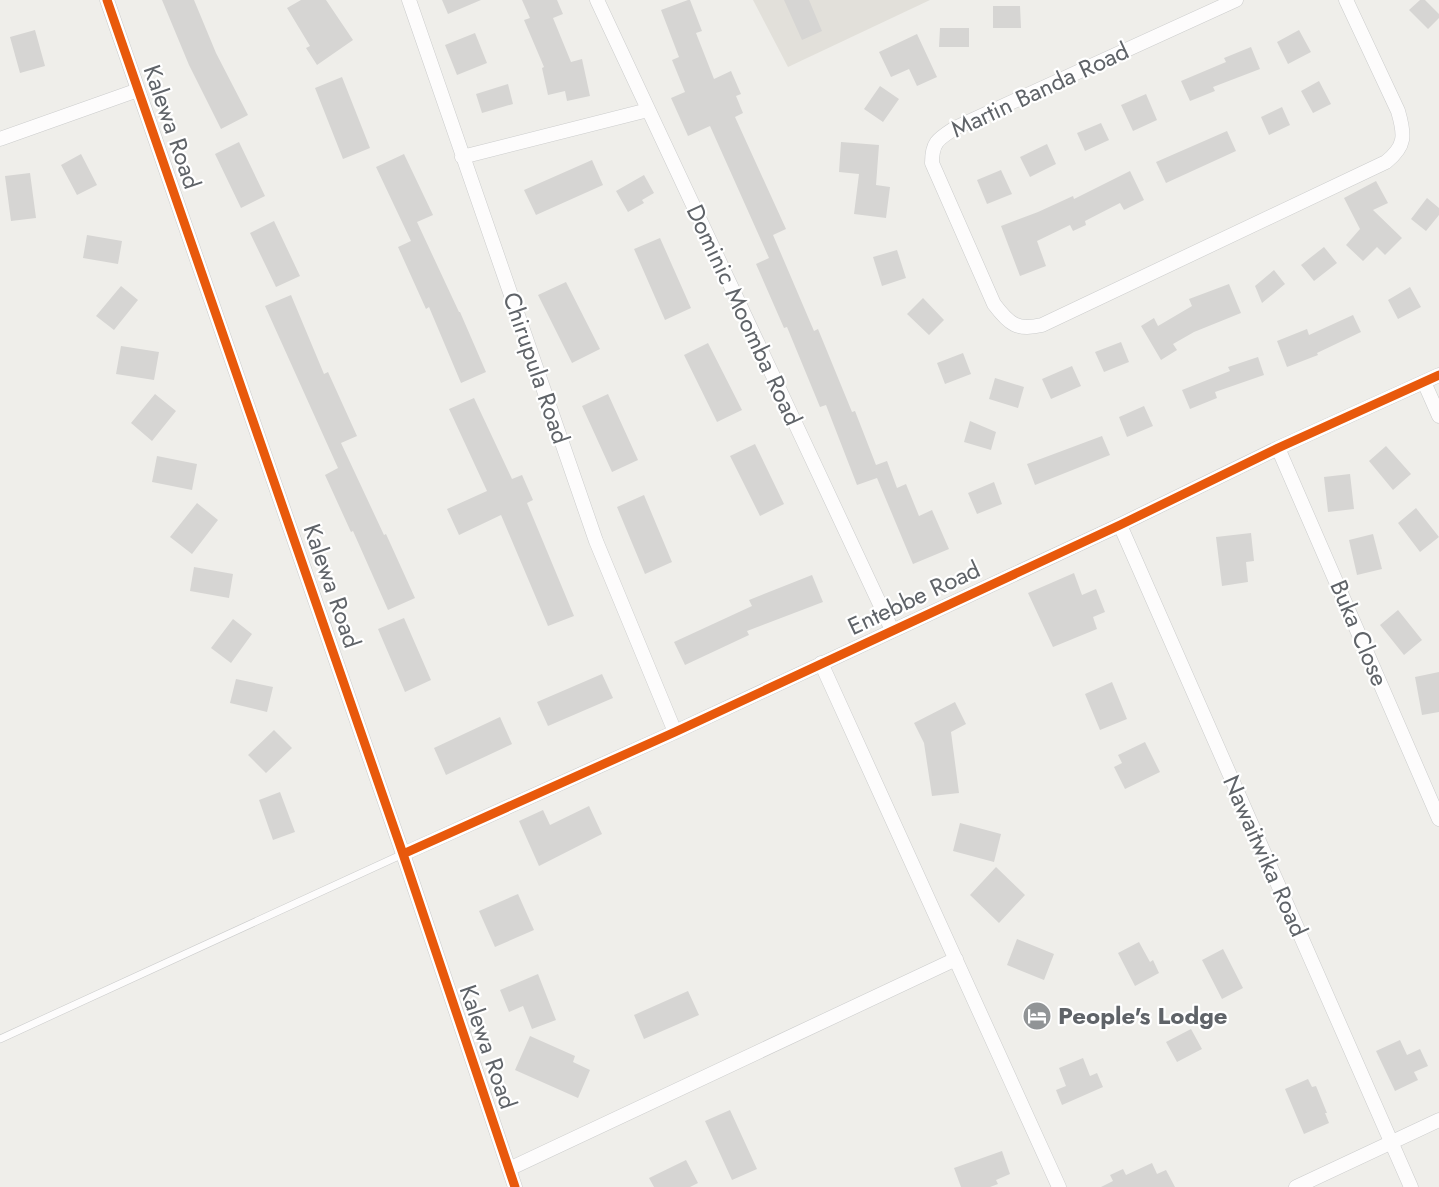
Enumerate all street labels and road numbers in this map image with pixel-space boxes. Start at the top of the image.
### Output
street label: Martin Banda Road [945,33,1135,146]
street label: Kalewa Road [135,60,210,194]
street label: Dominic Moomba Road [678,198,811,431]
street label: Chirupula Road [494,287,579,448]
street label: Kalewa Road [295,519,370,653]
street label: Entebbe Road [842,552,986,644]
street label: Buka Close [1321,574,1398,691]
street label: Nawaitwika Road [1214,769,1317,942]
street label: Kalewa Road [451,980,526,1114]

